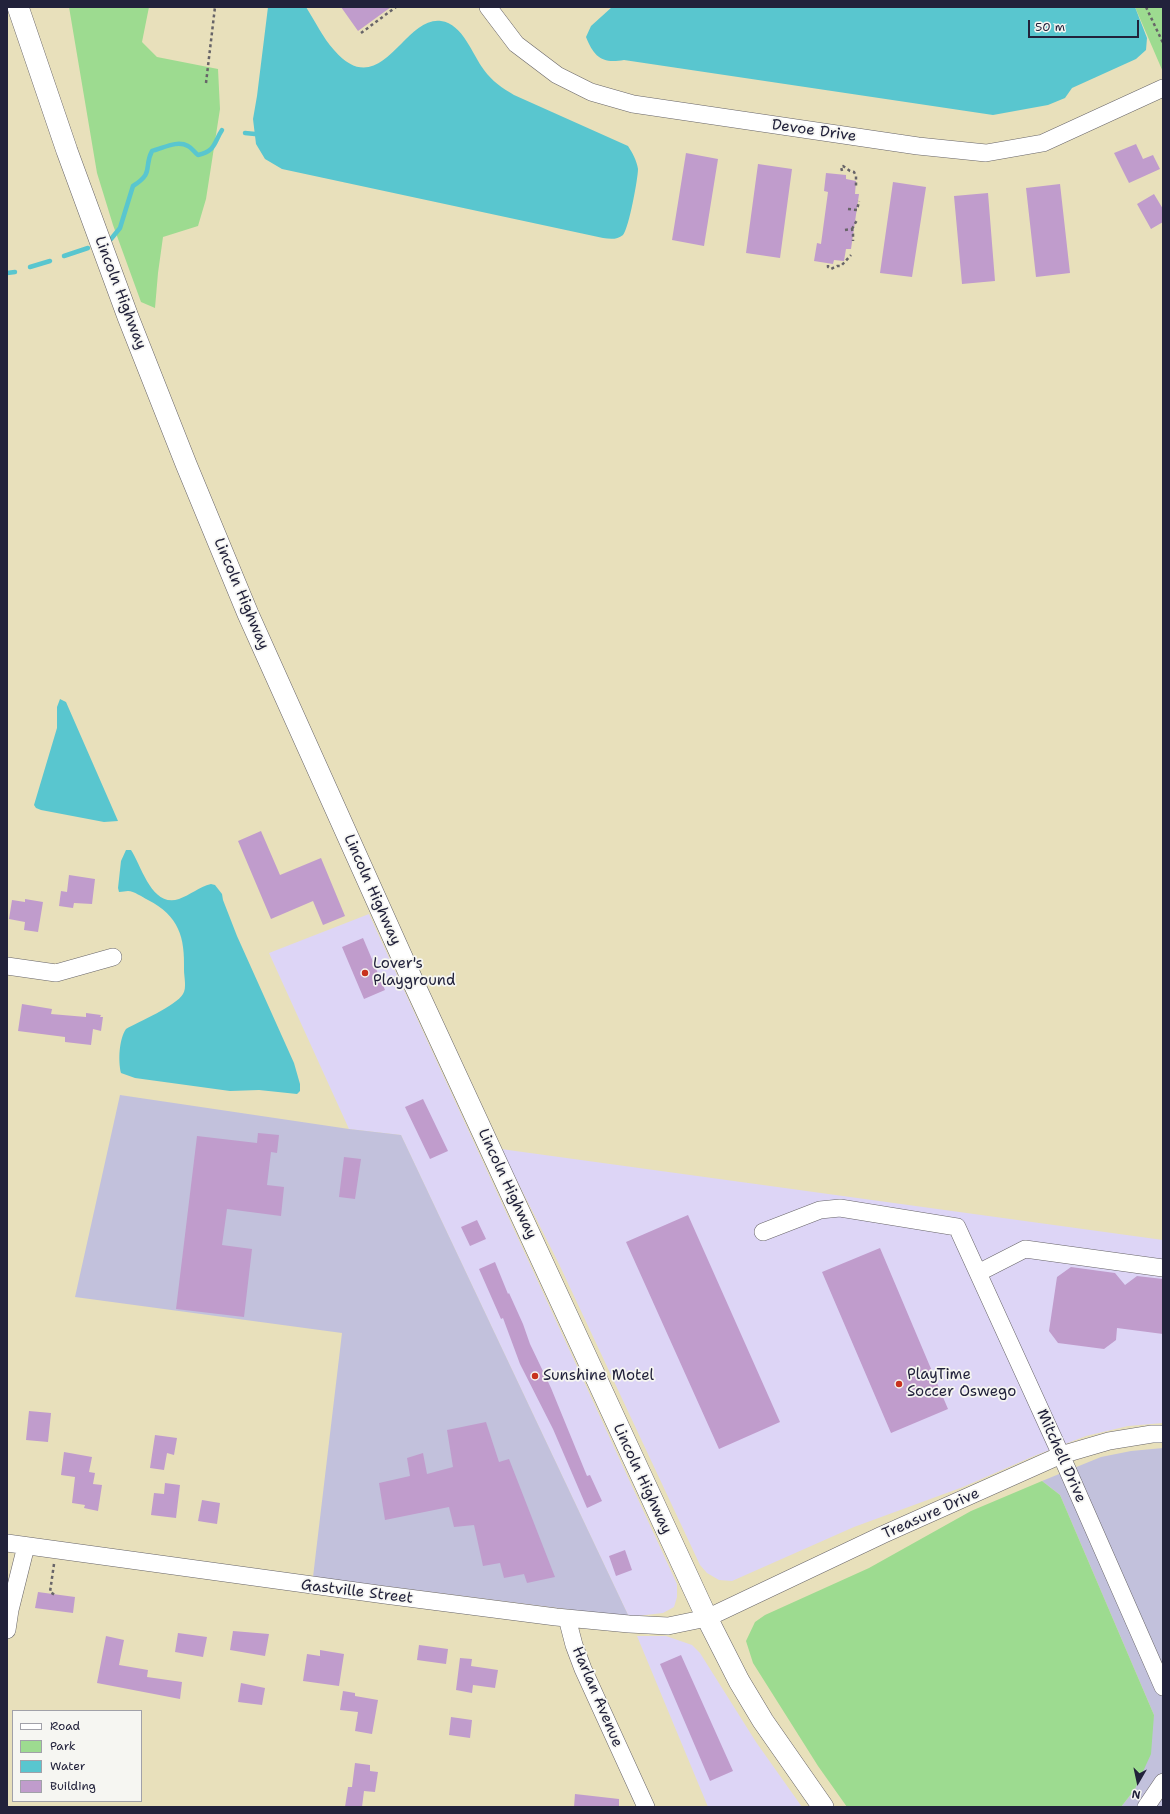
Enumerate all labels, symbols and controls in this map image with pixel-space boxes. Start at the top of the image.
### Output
scale bar [1030,12,1141,38]
text: 50 m [1035,19,1065,35]
street label: Devoe Drive [771,116,857,146]
street label: Lincoln Highway [90,234,150,352]
street label: Lincoln Highway [209,535,273,653]
street label: Lincoln Highway [339,832,405,948]
place label: Lover's Playground [373,955,455,990]
marker: Lover's Playground [360,968,370,978]
street label: Lincoln Highway [474,1126,540,1242]
place label: PlayTime Soccer Oswego [907,1366,1016,1401]
place label: Sunshine Motel [543,1367,654,1385]
marker: Sunshine Motel [530,1371,540,1381]
marker: PlayTime Soccer Oswego [894,1379,904,1389]
street label: Mitchell Drive [1032,1407,1090,1505]
street label: Lincoln Highway [609,1421,675,1537]
street label: Treasure Drive [880,1485,982,1543]
street label: Gastville Street [300,1576,414,1608]
street label: Harlan Avenue [568,1644,626,1750]
legend [12,1710,142,1802]
text: Road [50,1718,80,1734]
text: Park [50,1738,76,1754]
text: Water [50,1758,85,1774]
north arrow [1118,1762,1158,1802]
text: Building [50,1778,96,1794]
text: N [1131,1786,1142,1802]

